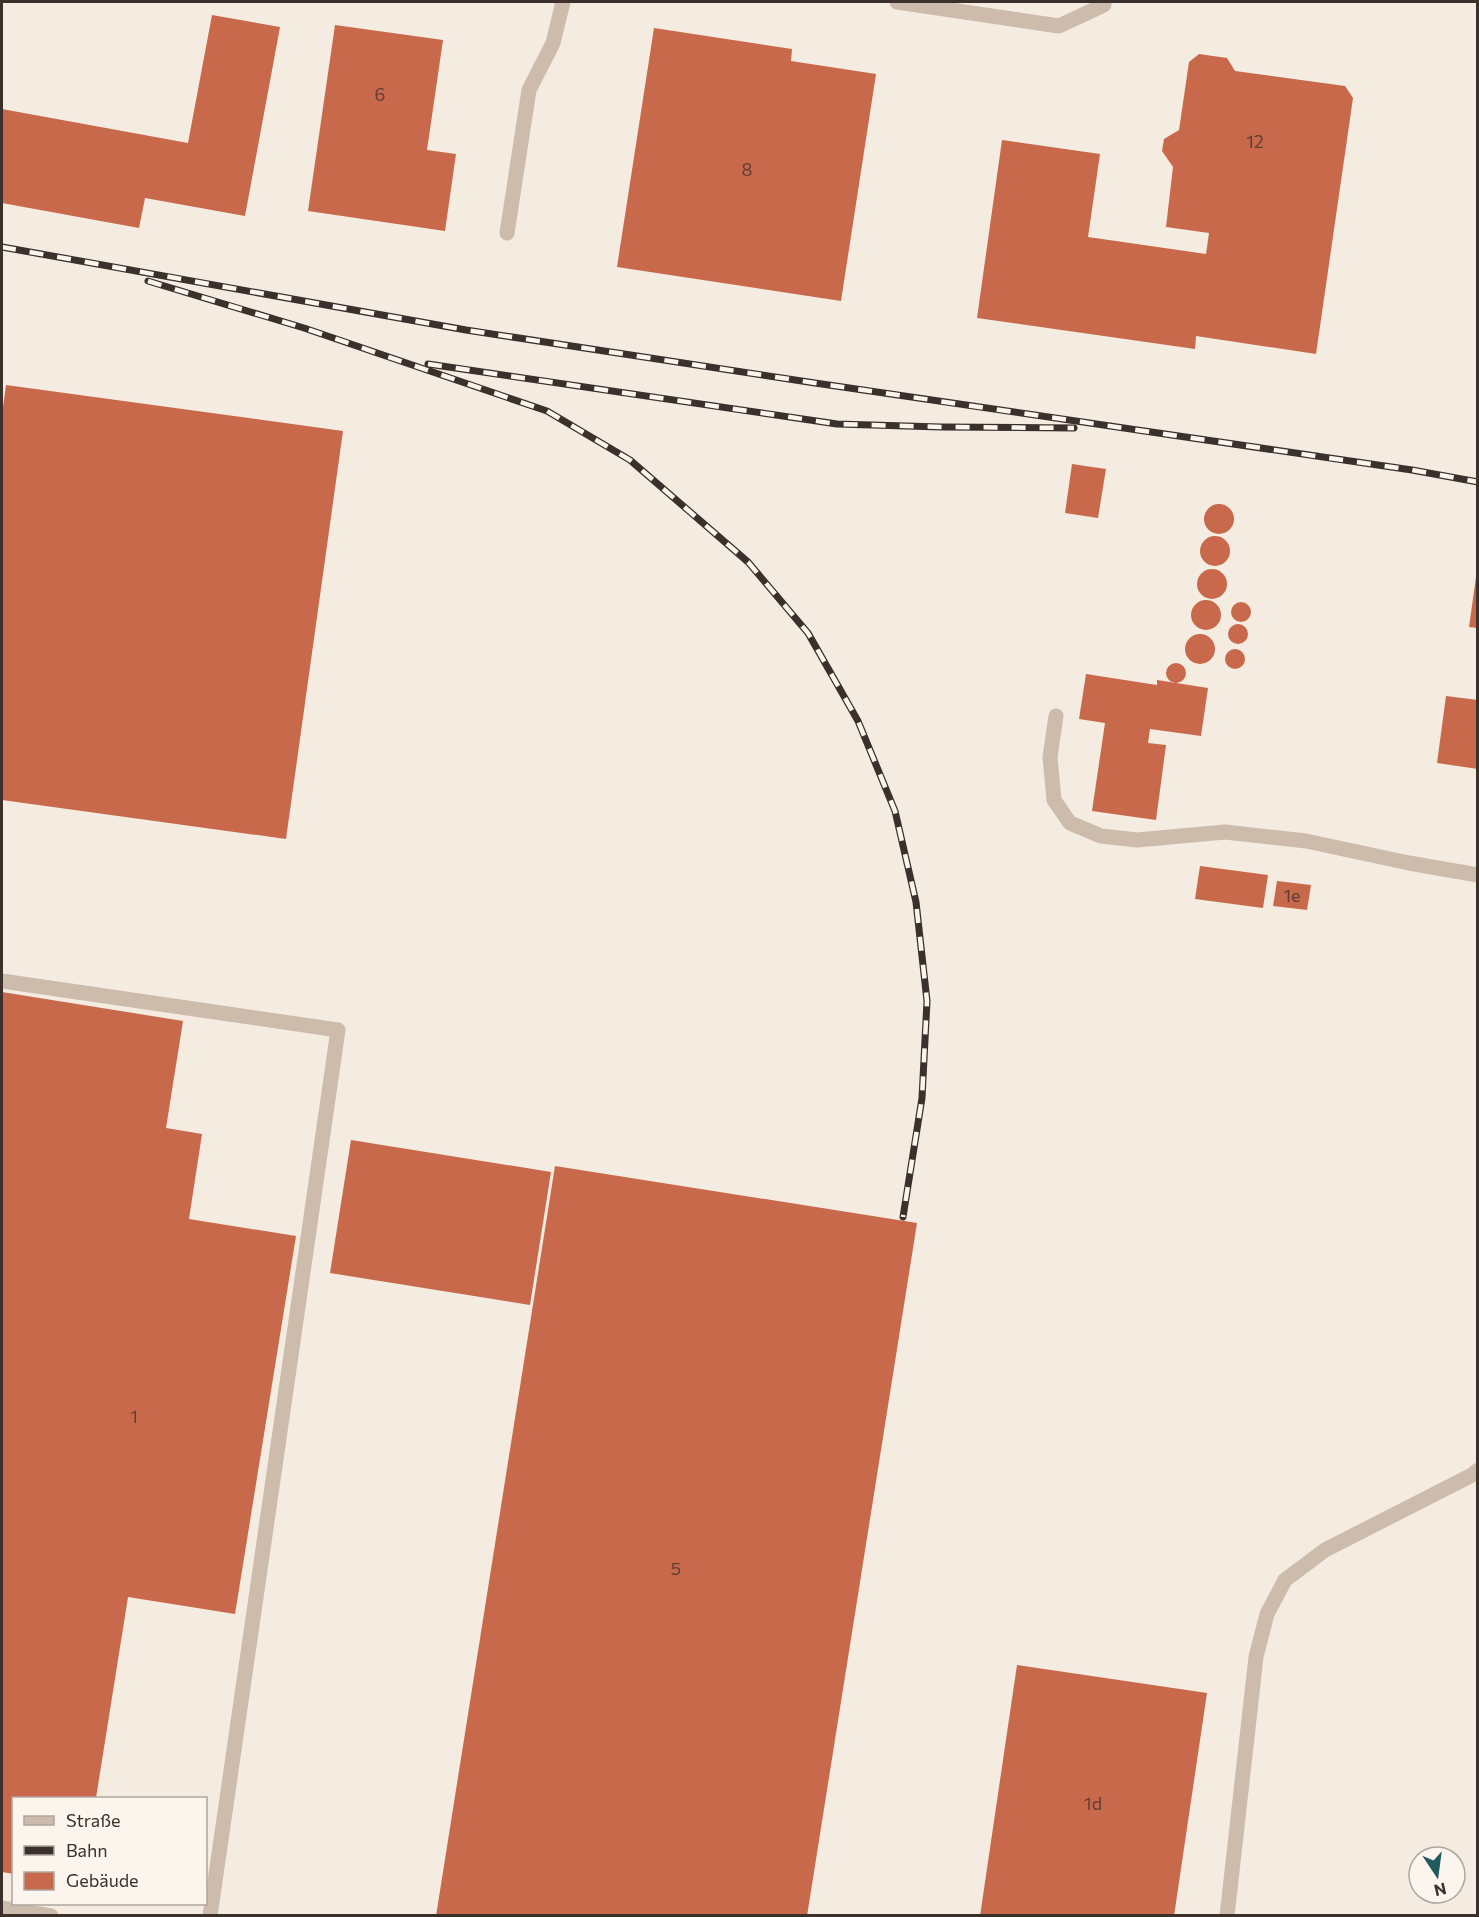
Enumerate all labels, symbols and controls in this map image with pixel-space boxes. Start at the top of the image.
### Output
house number: 6 [375,83,385,105]
house number: 12 [1246,130,1264,152]
house number: 8 [742,158,753,180]
house number: 1e [1283,884,1301,906]
house number: 1 [130,1405,138,1427]
house number: 5 [671,1557,681,1579]
house number: 1d [1084,1792,1102,1814]
legend [12,1797,207,1905]
text: Straße [66,1809,121,1831]
text: Bahn [66,1839,108,1861]
north arrow [1407,1845,1467,1905]
text: Gebäude [66,1869,139,1891]
text: N [1433,1879,1448,1901]

